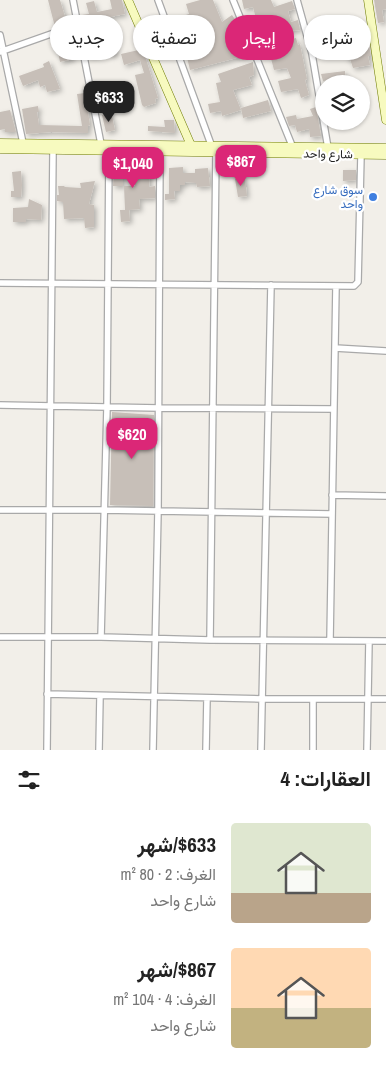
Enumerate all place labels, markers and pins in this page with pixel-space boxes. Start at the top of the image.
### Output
pin: $633 [79,80,139,123]
pin: $867 [211,144,271,187]
pin: $1,040 [92,146,174,189]
place label: سوق شارع واحد [313,182,363,212]
marker: سوق شارع واحد [367,191,379,203]
pin: $620 [102,418,162,460]

